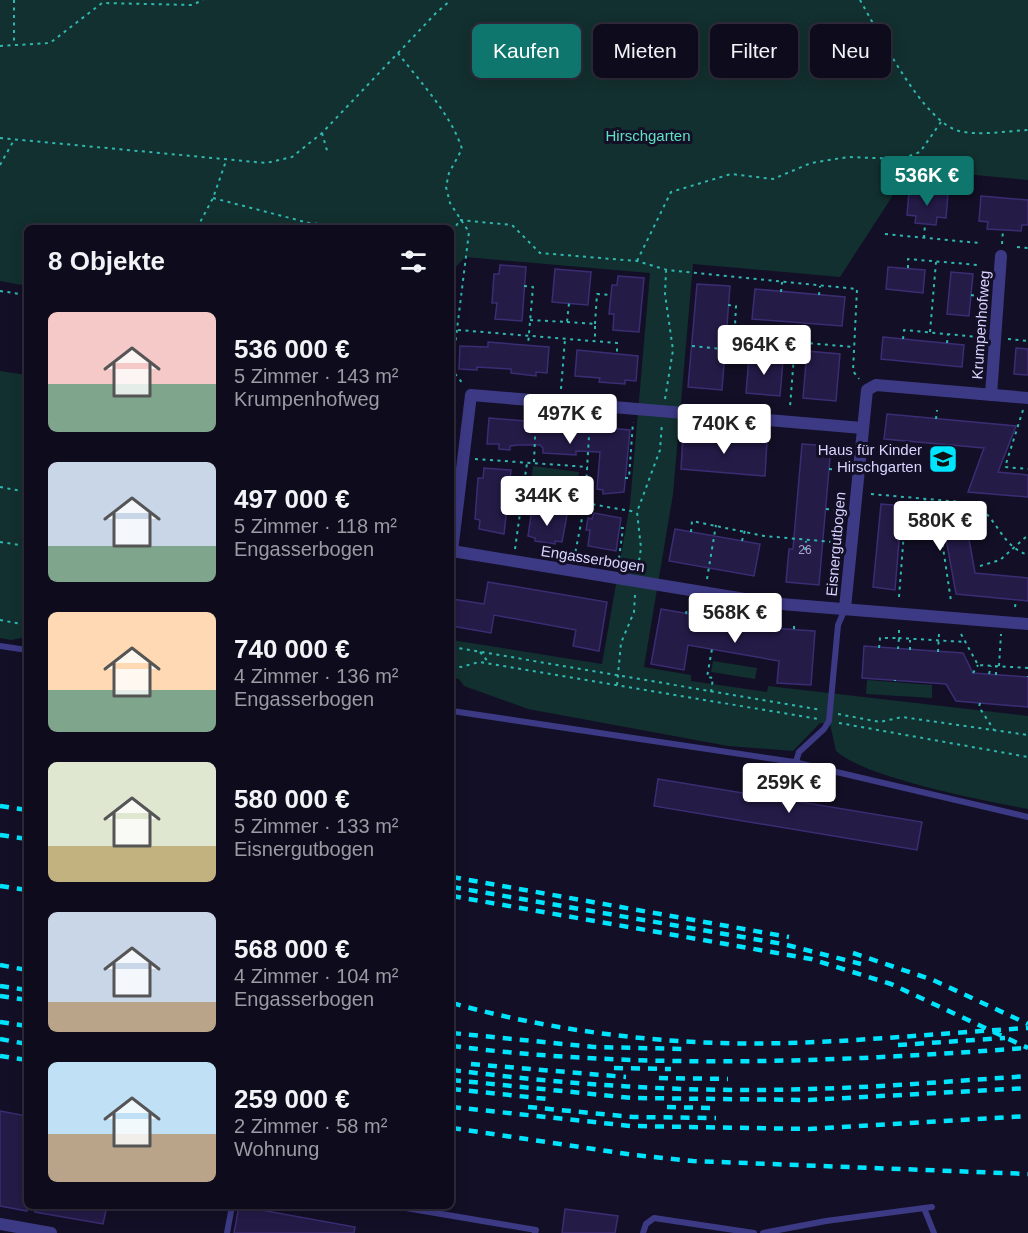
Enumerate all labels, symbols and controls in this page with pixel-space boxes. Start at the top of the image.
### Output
chip: Kaufen [472,24,581,78]
chip: Mieten [593,24,698,78]
chip: Filter [710,24,798,78]
chip: Neu [810,24,891,78]
park label: Hirschgarten [605,127,691,144]
pin: 536K € [878,156,976,207]
text: 536K € [895,164,959,186]
icon: filters [397,245,430,278]
text: 8 Objekte [48,246,165,276]
street label: Krumpenhofweg [968,270,993,380]
pin: 964K € [715,325,813,376]
text: 964K € [732,333,796,355]
text: 536 000 € [234,334,350,364]
icon: home [96,336,168,408]
text: 5 Zimmer · 143 m² [234,365,398,387]
text: Krumpenhofweg [234,388,380,410]
pin: 497K € [521,394,619,445]
text: 497K € [538,402,602,424]
pin: 740K € [675,404,773,455]
text: 740K € [692,412,756,434]
place label: Haus für Kinder Hirschgarten [818,441,922,475]
school or university icon: Haus für Kinder Hirschgarten [927,443,959,475]
pin: 344K € [498,476,596,527]
text: 497 000 € [234,484,350,514]
text: 344K € [515,484,579,506]
icon: home [96,486,168,558]
street label: Eisnergutbogen [822,491,849,597]
pin: 580K € [891,501,989,552]
text: 580K € [908,509,972,531]
text: 5 Zimmer · 118 m² [234,515,397,537]
text: Engasserbogen [234,538,374,560]
street label: Engasserbogen [540,542,646,575]
house number: 26 [798,543,812,557]
pin: 568K € [686,593,784,644]
text: 568K € [703,601,767,623]
text: 740 000 € [234,634,350,664]
icon: home [96,636,168,708]
text: 4 Zimmer · 136 m² [234,665,398,687]
text: Engasserbogen [234,688,374,710]
pin: 259K € [740,763,838,814]
text: 259K € [757,771,821,793]
text: 580 000 € [234,784,350,814]
icon: home [96,786,168,858]
text: 5 Zimmer · 133 m² [234,815,398,837]
text: Eisnergutbogen [234,838,374,860]
text: 568 000 € [234,934,350,964]
icon: home [96,936,168,1008]
text: 4 Zimmer · 104 m² [234,965,398,987]
text: Engasserbogen [234,988,374,1010]
text: 259 000 € [234,1084,350,1114]
icon: home [96,1086,168,1158]
text: 2 Zimmer · 58 m² [234,1115,387,1137]
text: Wohnung [234,1138,319,1160]

